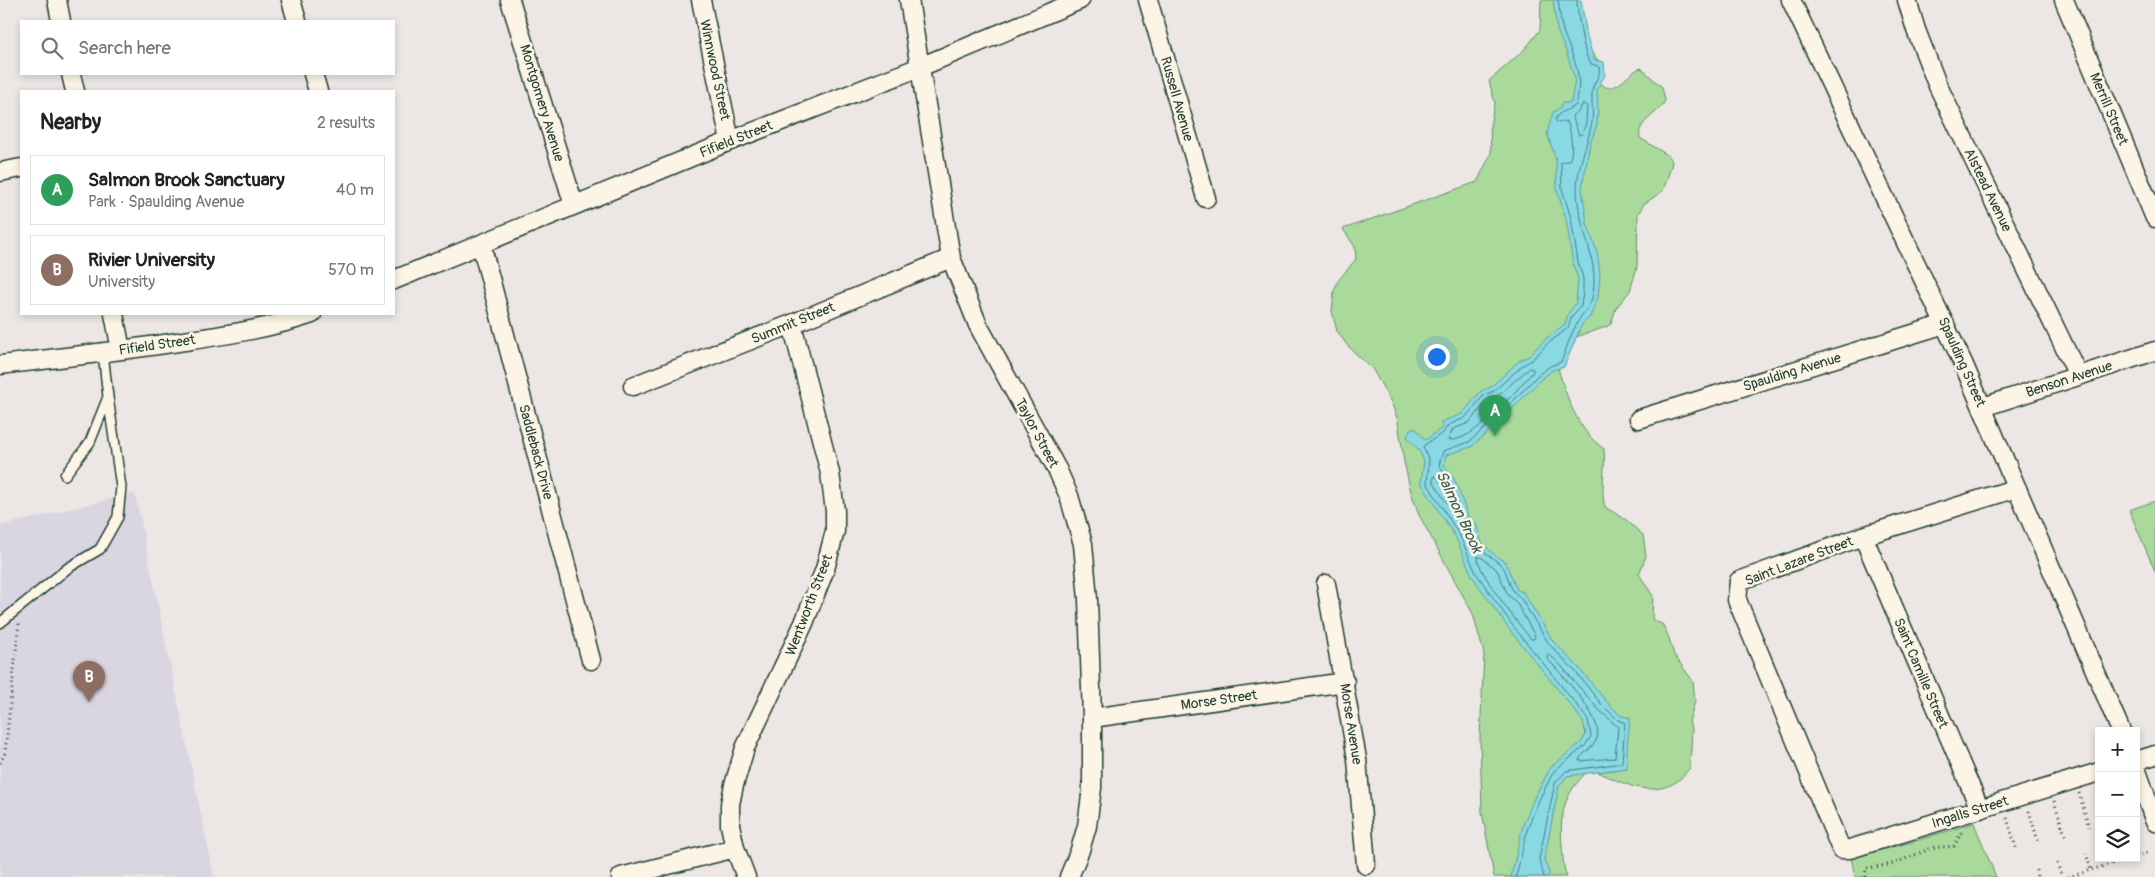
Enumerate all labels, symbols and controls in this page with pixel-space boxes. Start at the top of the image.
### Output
street label: Winnwood Street [696,18,734,122]
search box [20,20,395,75]
icon: search [38,34,66,62]
text: Search here [78,36,171,60]
street label: Montgomery Avenue [516,42,568,164]
street label: Russell Avenue [1157,55,1197,143]
street label: Merrill Street [2086,70,2132,148]
text: Nearby [40,109,101,136]
text: 2 results [317,113,375,133]
street label: Fifield Street [697,117,775,161]
street label: Alstead Avenue [1960,146,2016,235]
text: Salmon Brook Sanctuary [88,168,285,192]
text: A [52,180,62,200]
text: 40 m [336,180,374,200]
text: Park · Spaulding Avenue [88,192,244,212]
text: Rivier University [88,248,215,272]
text: B [52,260,62,280]
text: 570 m [328,260,374,280]
text: University [88,272,155,292]
street label: Summit Street [749,298,838,348]
street label: Spaulding Street [1935,314,1990,410]
street label: Fifield Street [118,331,197,359]
your location [1424,344,1450,370]
street label: Spaulding Avenue [1741,349,1843,395]
street label: Benson Avenue [2024,357,2114,401]
street label: Taylor Street [1012,395,1063,471]
pin: A [1479,395,1511,436]
street label: Saddleback Drive [515,403,557,502]
water label: Salmon Brook [1432,468,1487,558]
street label: Saint Lazare Street [1743,532,1856,589]
street label: Wentworth Street [782,552,836,658]
street label: Saint Camille Street [1890,615,1952,731]
pin: B [73,661,105,702]
street label: Morse Avenue [1336,682,1366,766]
street label: Morse Street [1180,686,1259,714]
map controls [2095,727,2140,862]
button: + [2095,727,2140,772]
button: − [2095,772,2140,817]
street label: Ingalls Street [1930,792,2011,832]
button: layers [2095,817,2140,862]

